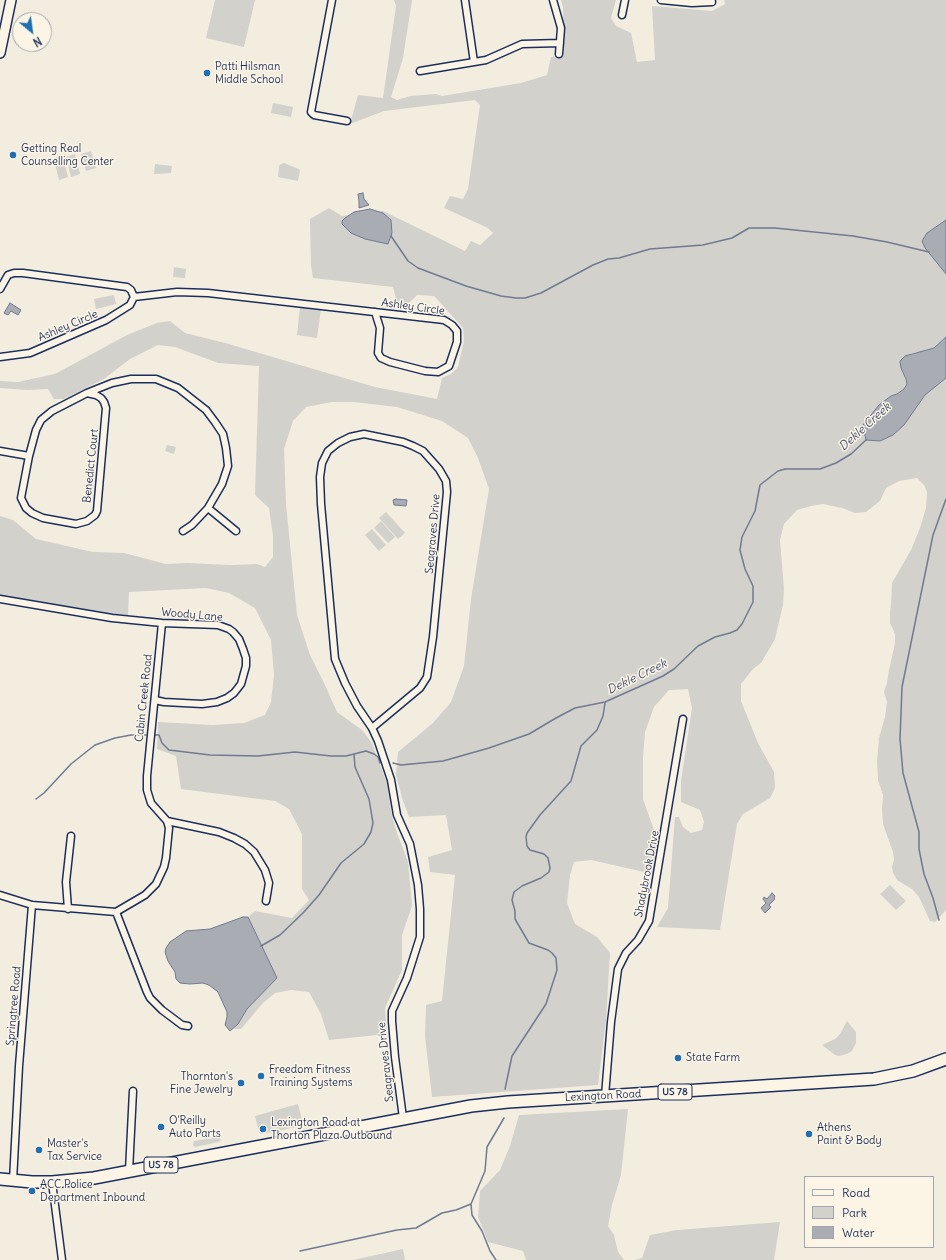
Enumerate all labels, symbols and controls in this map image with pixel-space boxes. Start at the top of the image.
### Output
north arrow [12,12,52,52]
text: N [31,34,44,50]
place label: Patti Hilsman Middle School [215,60,283,86]
marker: Patti Hilsman Middle School [202,68,212,78]
place label: Getting Real Counselling Center [21,142,114,168]
marker: Getting Real Counselling Center [8,150,18,160]
street label: Ashley Circle [381,296,445,318]
street label: Ashley Circle [36,307,100,345]
water label: Dekle Creek [836,400,894,454]
street label: Benedict Court [81,428,101,504]
street label: Seagraves Drive [423,494,443,574]
street label: Woody Lane [161,606,223,624]
street label: Cabin Creek Road [133,653,155,743]
water label: Dekle Creek [605,656,669,698]
street label: Shadybrook Drive [632,829,662,919]
street label: Springtree Road [4,966,24,1046]
street label: Seagraves Drive [375,1022,397,1102]
place label: State Farm [686,1051,740,1065]
marker: State Farm [673,1053,683,1063]
place label: Freedom Fitness Training Systems [269,1063,353,1089]
place label: Thornton's Fine Jewelry [170,1070,233,1096]
marker: Freedom Fitness Training Systems [256,1071,266,1081]
marker: Thornton's Fine Jewelry [236,1078,246,1088]
road number: US 78 [658,1084,692,1100]
street label: Lexington Road [564,1087,642,1105]
place label: O'Reilly Auto Parts [169,1114,221,1140]
place label: Lexington Road at Thorton Plaza Outbound [271,1116,392,1142]
place label: Athens Paint & Body [817,1121,882,1147]
marker: O'Reilly Auto Parts [156,1122,166,1132]
marker: Lexington Road at Thorton Plaza Outbound [258,1124,268,1134]
marker: Athens Paint & Body [804,1129,814,1139]
place label: Master's Tax Service [47,1137,102,1163]
marker: Master's Tax Service [34,1145,44,1155]
road number: US 78 [144,1157,178,1173]
legend [804,1176,934,1248]
place label: ACC Police Department Inbound [40,1178,145,1204]
text: Road [842,1185,870,1200]
marker: ACC Police Department Inbound [27,1186,37,1196]
text: Park [842,1205,867,1220]
text: Water [842,1225,875,1240]

